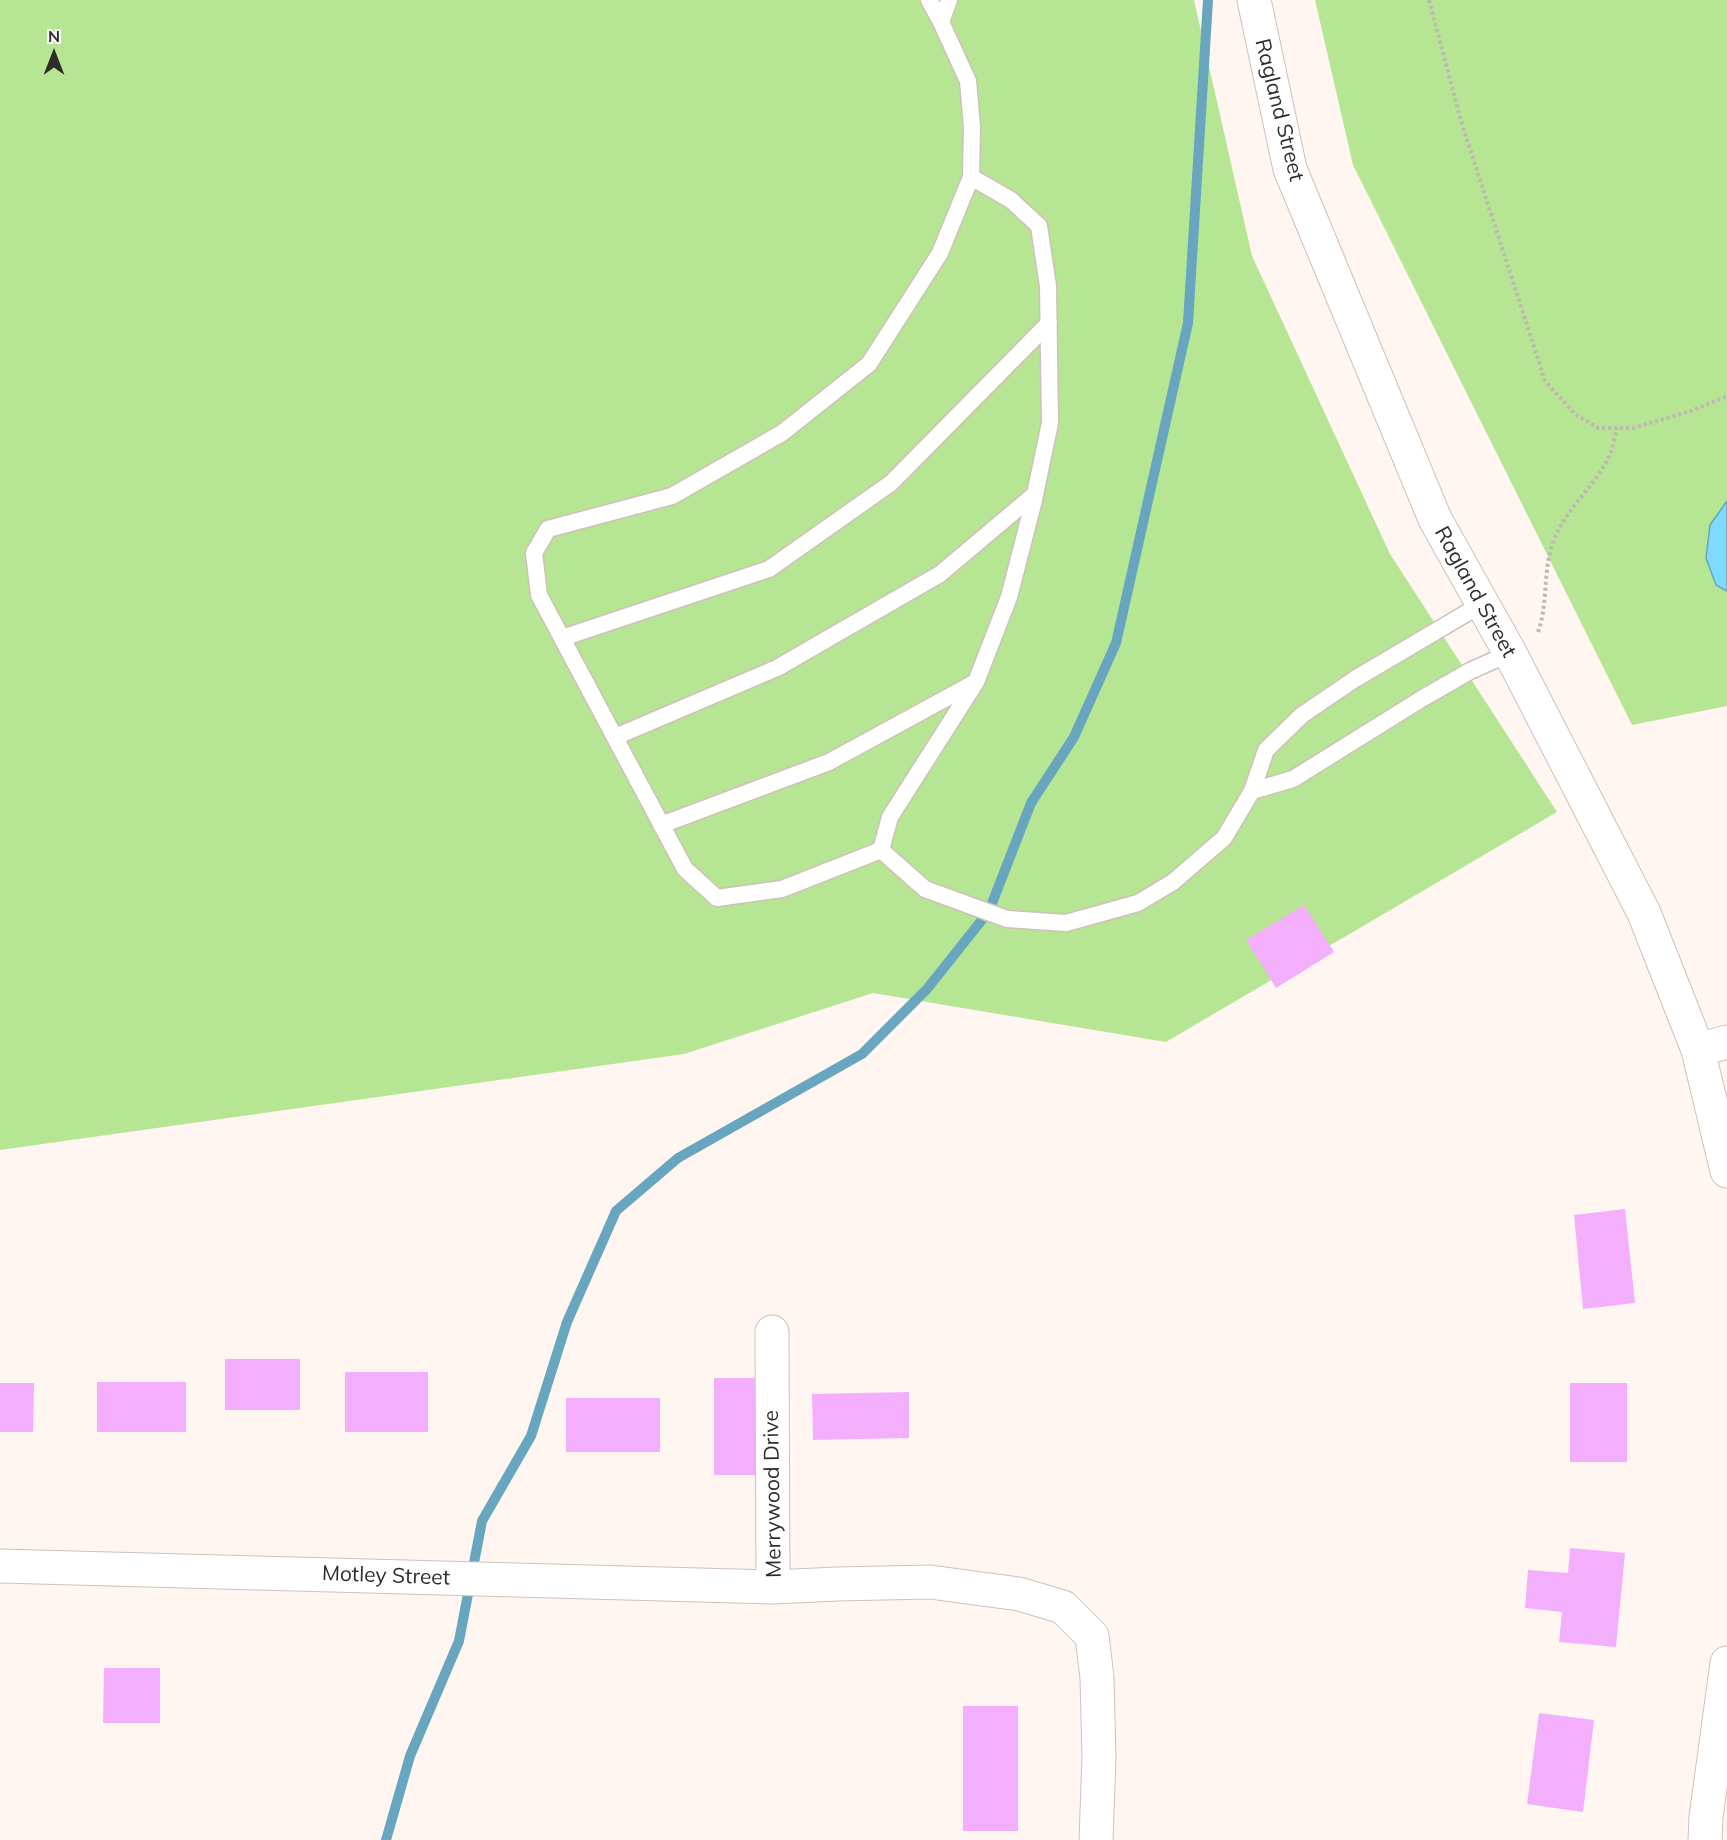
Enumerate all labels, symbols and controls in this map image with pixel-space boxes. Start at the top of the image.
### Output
north arrow [24,24,84,84]
text: N [48,26,60,46]
street label: Ragland Street [1249,36,1309,184]
street label: Ragland Street [1429,522,1521,662]
street label: Merrywood Drive [759,1410,787,1578]
street label: Motley Street [321,1561,451,1591]

